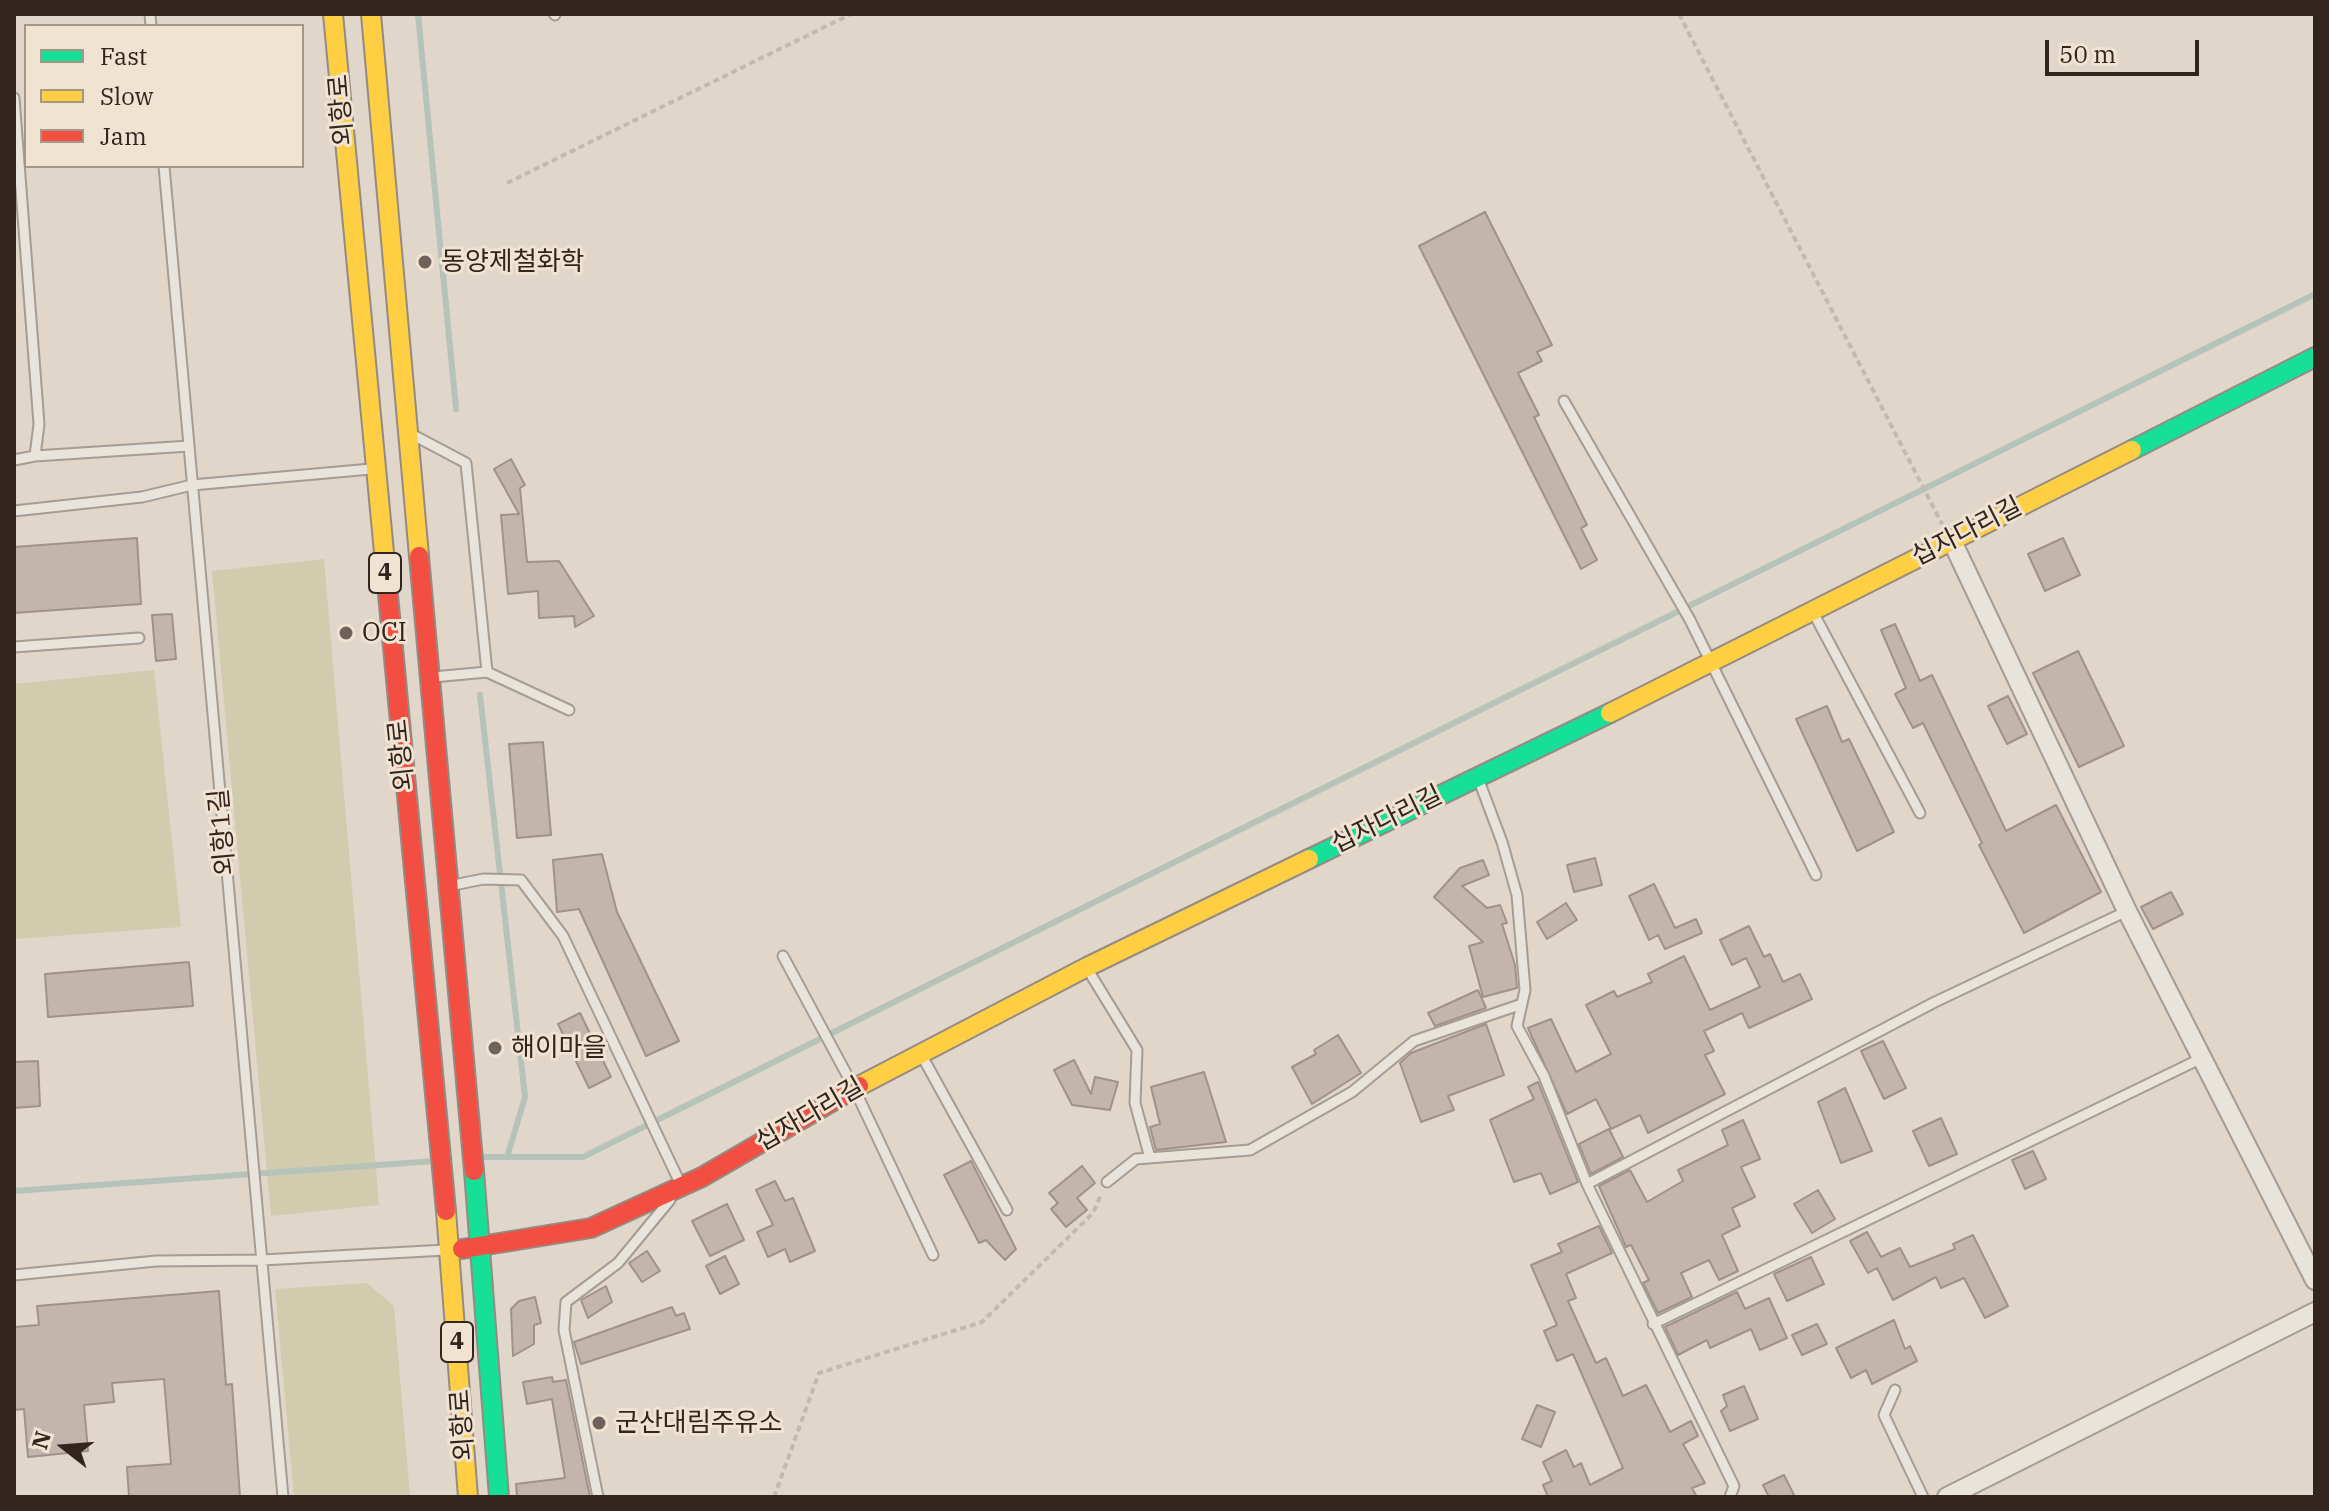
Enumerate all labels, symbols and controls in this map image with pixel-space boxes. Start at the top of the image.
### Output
legend [24,24,304,168]
scale bar [2049,24,2203,74]
text: 50 m [2059,38,2116,70]
text: Fast [100,40,147,72]
street label: 외항로 [323,73,361,147]
text: Slow [100,80,153,112]
text: Jam [100,120,147,152]
place label: 동양제철화학 [441,246,585,278]
marker: 동양제철화학 [416,253,434,271]
street label: 십자다리길 [1907,491,2027,573]
road number: 4 [369,553,401,593]
place label: OCI [362,617,407,649]
marker: OCI [337,624,355,642]
street label: 외항로 [383,718,421,792]
street label: 십자다리길 [1326,780,1448,860]
street label: 외항1길 [204,787,242,877]
place label: 해이마을 [511,1032,607,1064]
marker: 해이마을 [486,1039,504,1057]
street label: 십자다리길 [750,1072,870,1158]
road number: 4 [441,1322,473,1362]
street label: 외항로 [445,1388,481,1462]
north arrow [24,1407,104,1487]
place label: 군산대림주유소 [615,1407,782,1439]
marker: 군산대림주유소 [590,1414,608,1432]
text: N [24,1427,57,1452]

